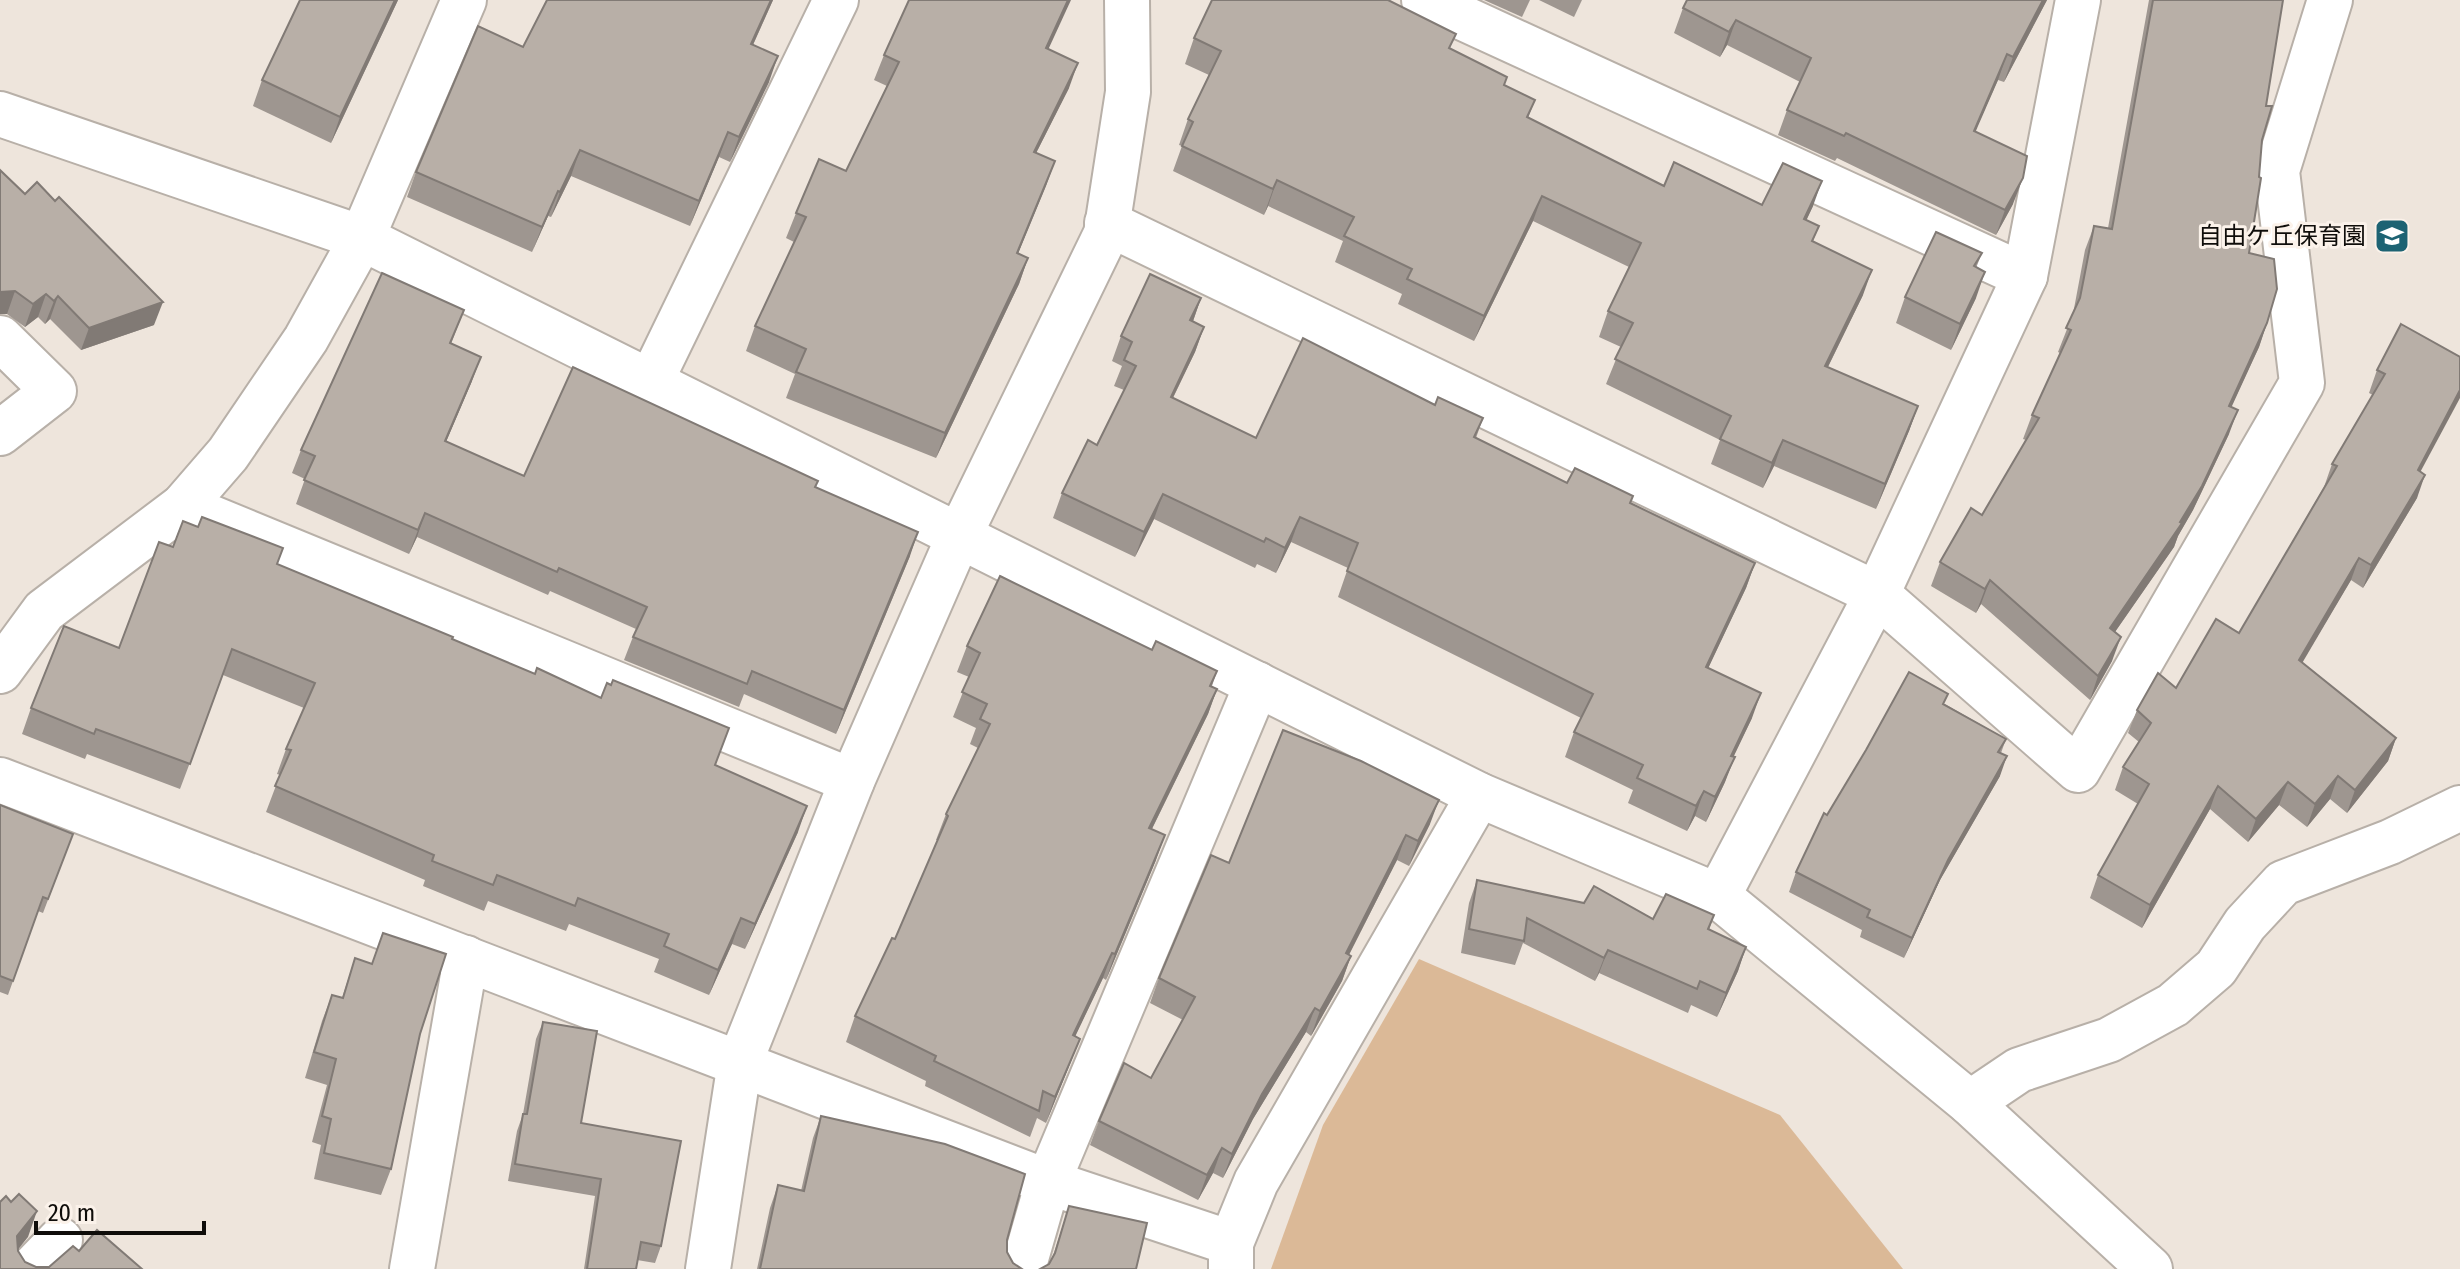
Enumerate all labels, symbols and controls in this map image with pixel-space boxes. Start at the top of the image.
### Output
school or university icon: 自由ケ丘保育園 [2373,217,2411,255]
place label: 自由ケ丘保育園 [2198,222,2366,250]
scale bar [36,1185,204,1235]
text: 20 m [48,1199,95,1227]

